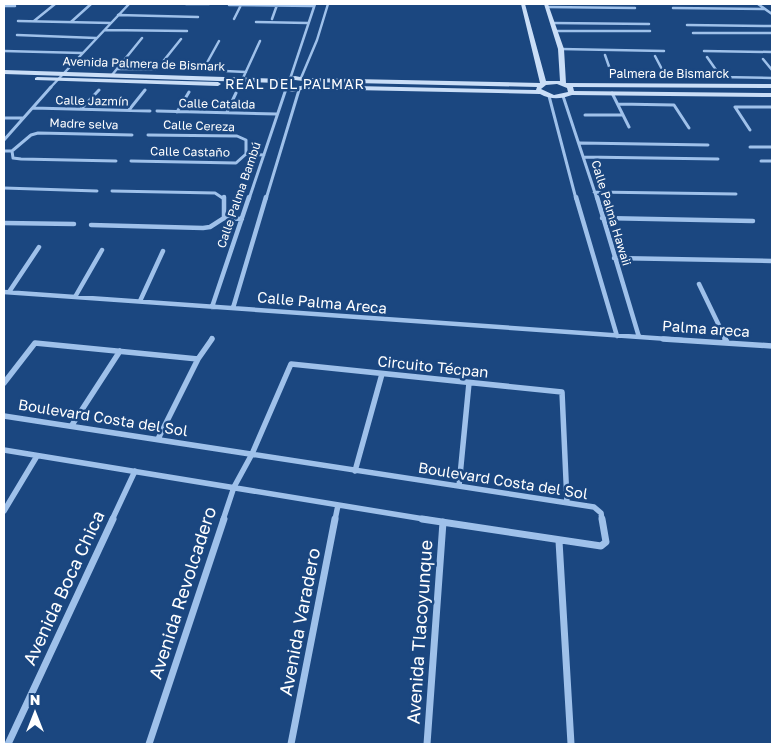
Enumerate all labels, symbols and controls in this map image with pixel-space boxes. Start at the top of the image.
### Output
street label: Avenida Palmera de Bismark [62,53,226,74]
street label: Palmera de Bismarck [609,66,729,81]
district label: REAL DEL PALMAR [225,75,365,92]
street label: Calle Jazmín [55,92,129,109]
street label: Calle Catalda [179,95,256,112]
street label: Madre selva [49,115,119,132]
street label: Calle Cereza [163,117,235,134]
street label: Calle Palma Bambú [213,140,264,250]
street label: Calle Castaño [150,143,230,160]
street label: Calle Palma Hawaii [588,158,635,268]
street label: Calle Palma Areca [256,287,388,317]
street label: Palma areca [662,316,751,340]
street label: Circuito Técpan [377,351,490,381]
street label: Boulevard Costa del Sol [17,395,189,439]
street label: Boulevard Costa del Sol [417,458,589,502]
street label: Avenida Revolcadero [144,504,220,682]
street label: Avenida Boca Chica [18,507,109,668]
street label: Avenida Tlacoyunque [402,539,436,725]
street label: Avenida Varadero [274,546,324,698]
north arrow [10,688,60,738]
text: N [30,691,40,708]

